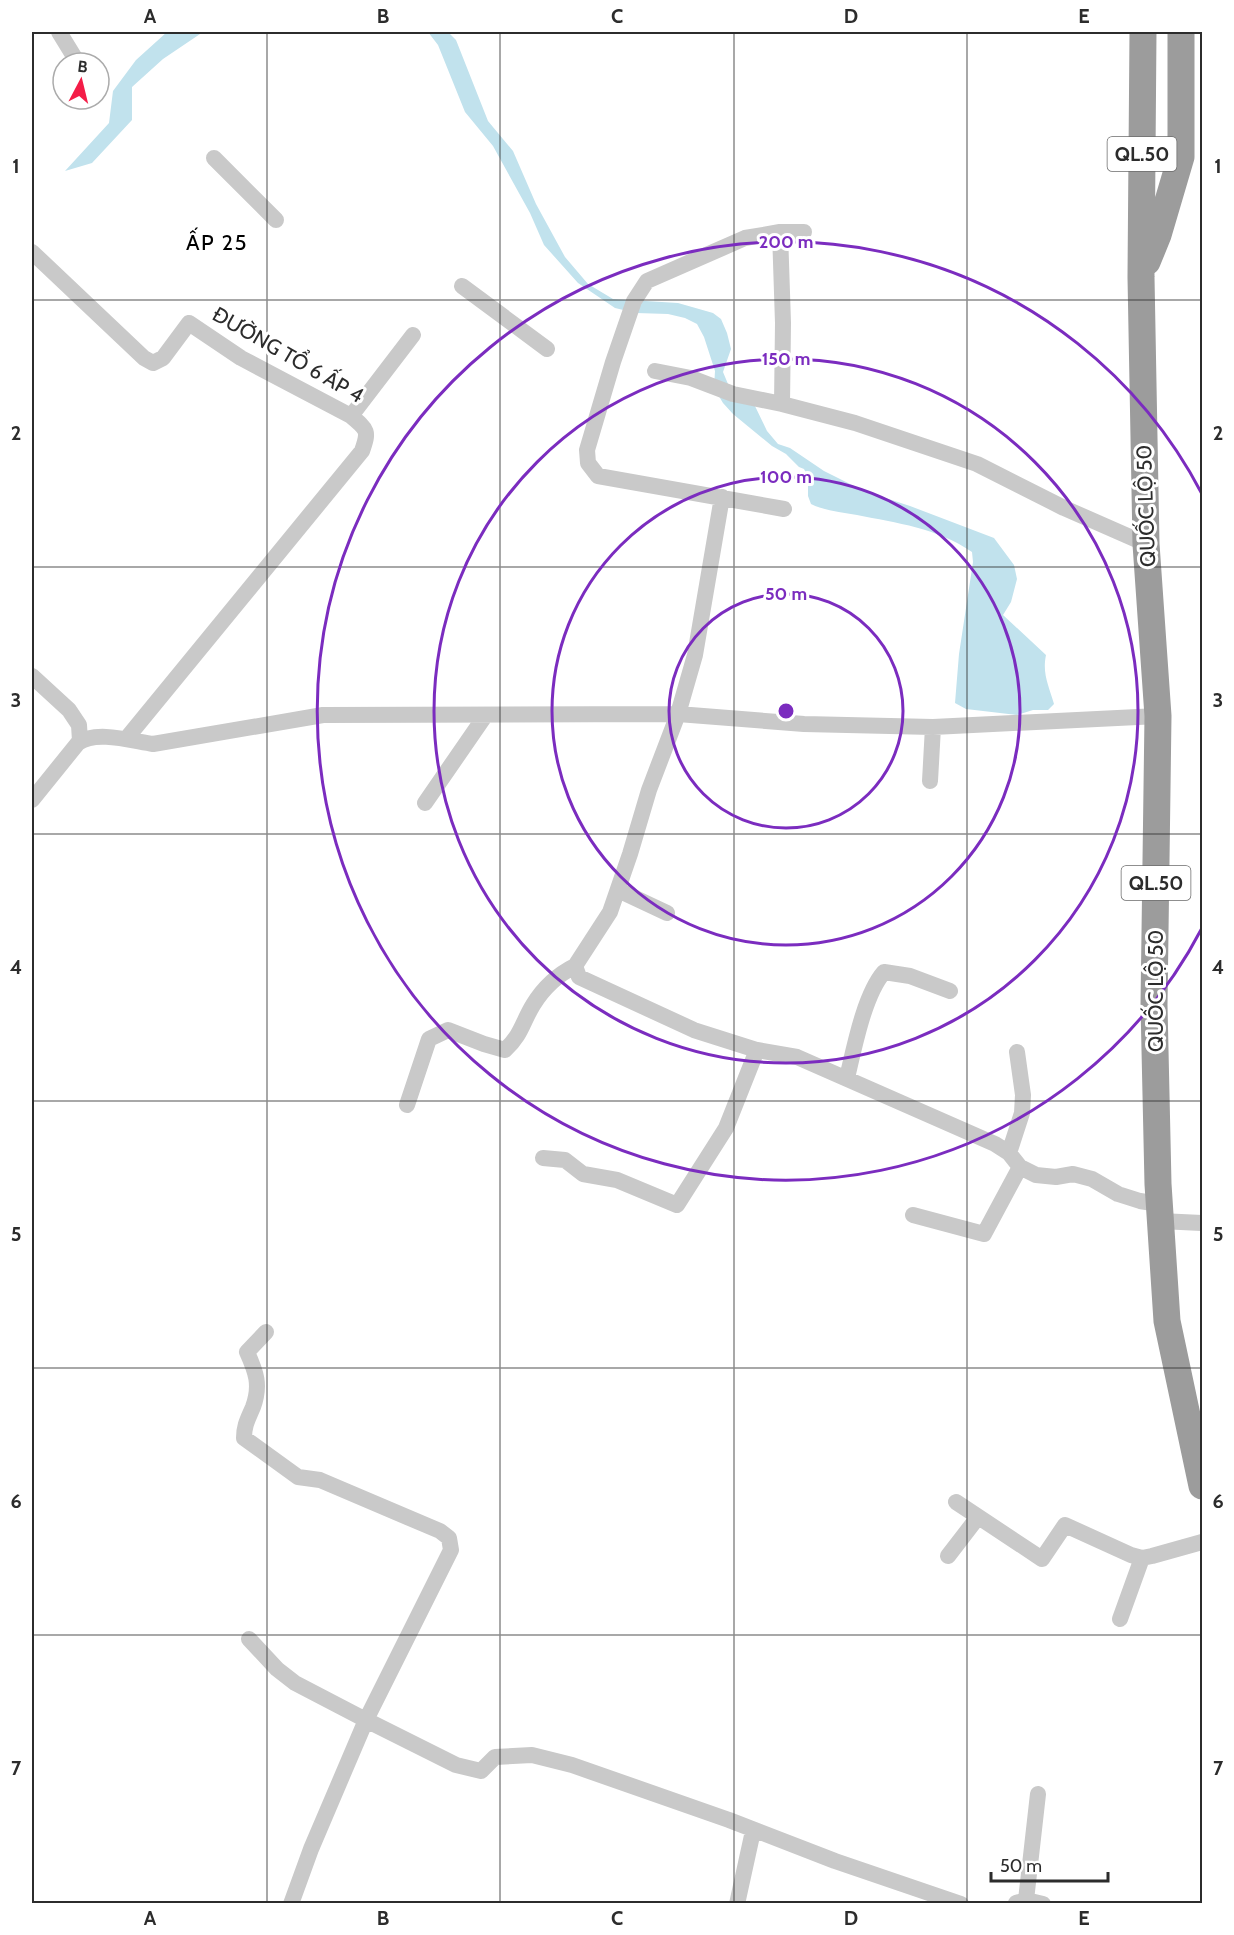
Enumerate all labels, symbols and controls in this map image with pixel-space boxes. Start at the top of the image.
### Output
text: A [144,4,157,28]
text: B [377,4,389,28]
text: C [611,4,623,28]
text: D [844,4,858,28]
text: E [1078,4,1090,28]
north arrow [51,51,111,111]
text: B [77,57,89,77]
road number: QL.50 [1108,137,1176,171]
text: 1 [12,154,20,178]
text: 1 [1214,154,1222,178]
district label: ẤP 25 [186,227,248,256]
text: 200 m [759,231,813,253]
street label: ĐƯỜNG TỔ 6 ẤP 4 [208,299,370,408]
text: 150 m [762,348,810,370]
text: 2 [11,421,21,445]
text: 2 [1213,421,1223,445]
street label: QUỐC LỘ 50 [1128,445,1160,568]
text: 100 m [760,466,812,488]
text: 50 m [765,583,807,605]
text: 3 [11,688,21,712]
text: 3 [1213,688,1223,712]
centre of rings [776,701,796,721]
road number: QL.50 [1122,866,1190,900]
street label: QUỐC LỘ 50 [1140,930,1168,1052]
text: 4 [10,955,22,979]
text: 4 [1212,955,1224,979]
text: 5 [11,1222,21,1246]
text: 5 [1213,1222,1223,1246]
text: 6 [10,1489,22,1513]
text: 6 [1212,1489,1224,1513]
text: 7 [11,1756,22,1780]
text: 7 [1213,1756,1224,1780]
scale bar [991,1845,1108,1883]
text: 50 m [1000,1855,1042,1877]
text: A [144,1906,157,1930]
text: B [377,1906,389,1930]
text: C [611,1906,623,1930]
text: D [844,1906,858,1930]
text: E [1078,1906,1090,1930]

